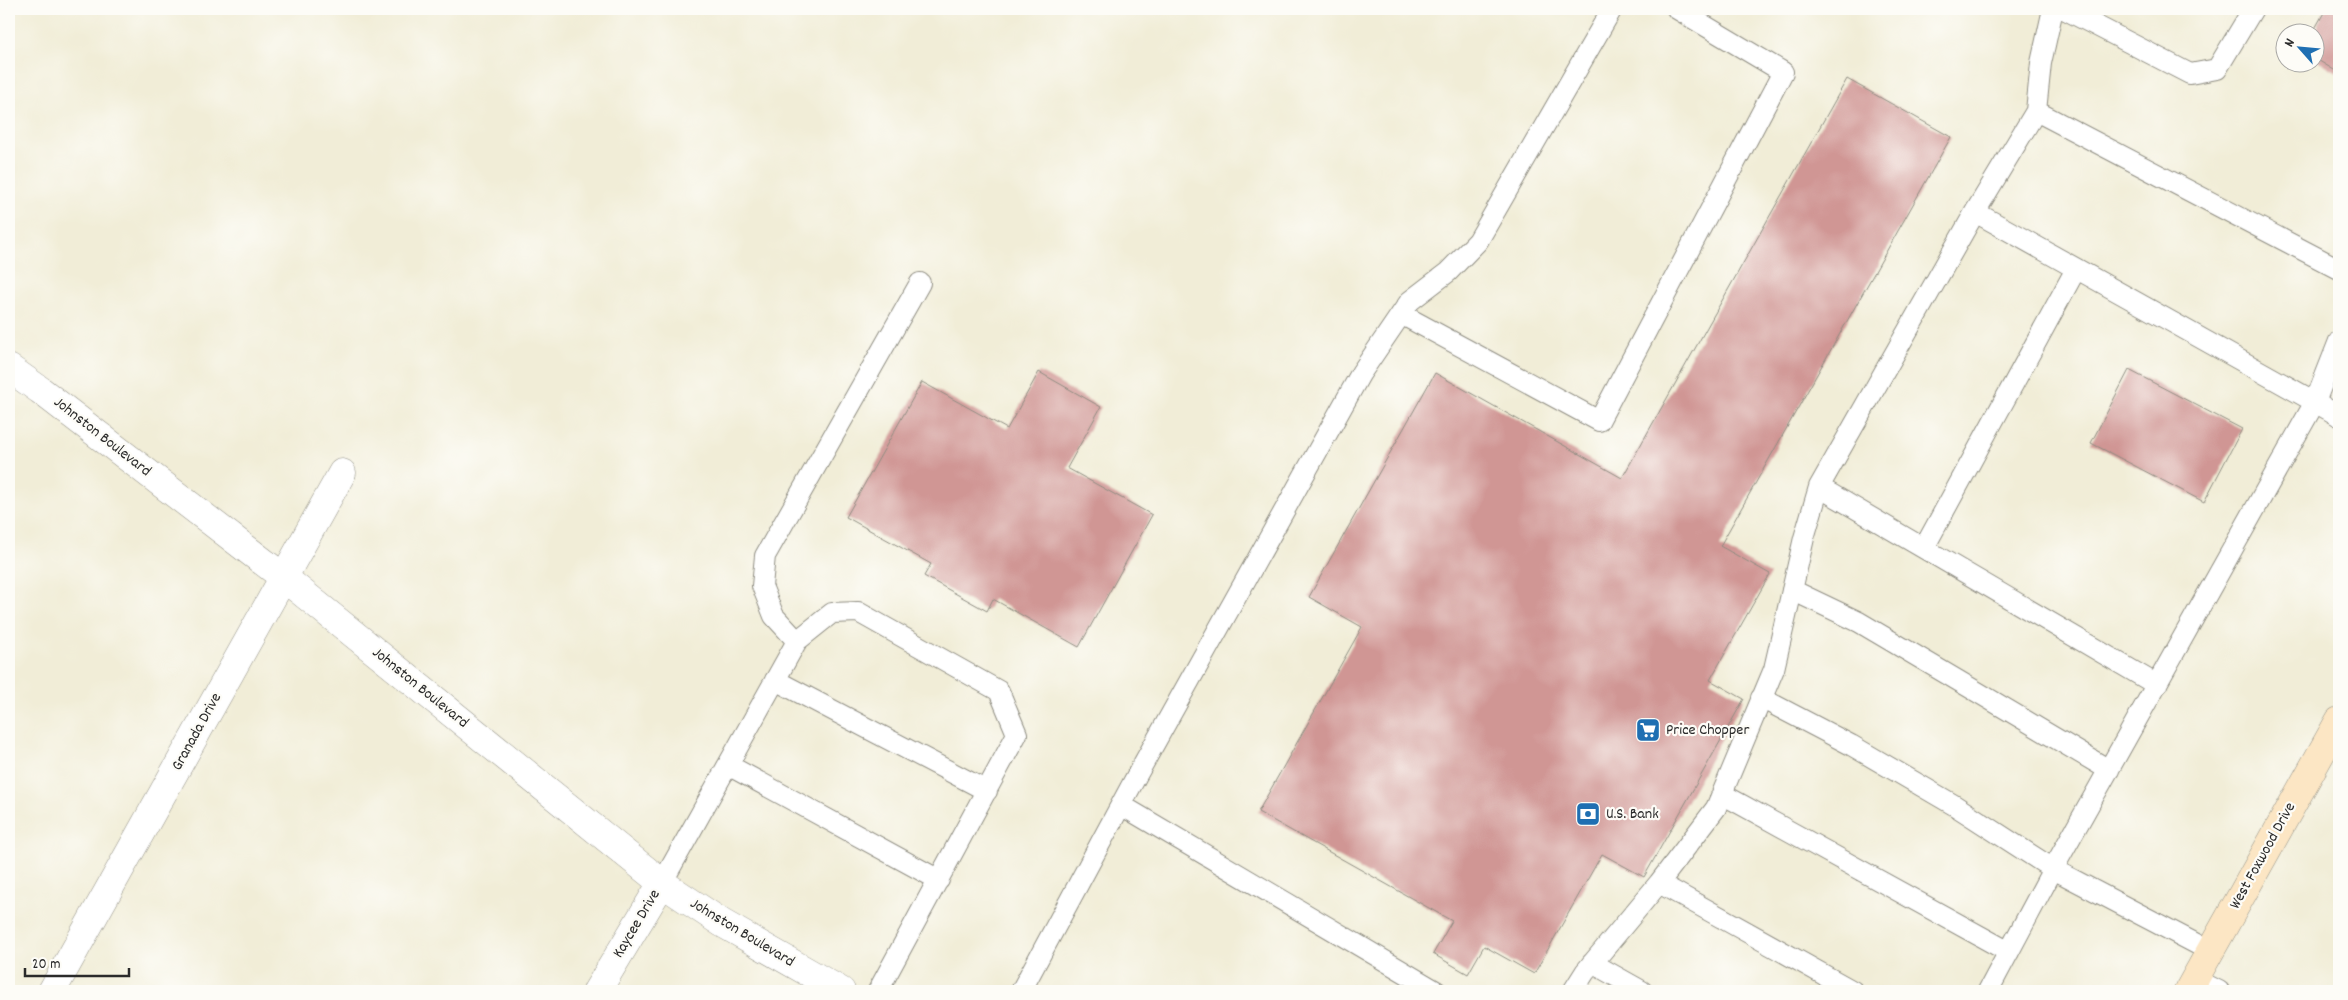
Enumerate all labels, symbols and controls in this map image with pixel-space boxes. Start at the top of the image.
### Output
north arrow [2276,22,2326,72]
text: N [2280,35,2301,51]
street label: Johnston Boulevard [48,391,156,483]
street label: Johnston Boulevard [367,642,473,734]
street label: Granada Drive [166,689,228,775]
supermarket icon: Price Chopper [1635,717,1661,743]
place label: Price Chopper [1666,719,1749,742]
street label: West Foxwood Drive [2224,798,2302,914]
bank icon: U.S. Bank [1575,801,1601,827]
place label: U.S. Bank [1606,803,1659,826]
street label: Kaycee Drive [607,885,667,963]
street label: Johnston Boulevard [685,893,799,973]
scale bar [25,945,129,977]
text: 20 m [32,954,60,976]

